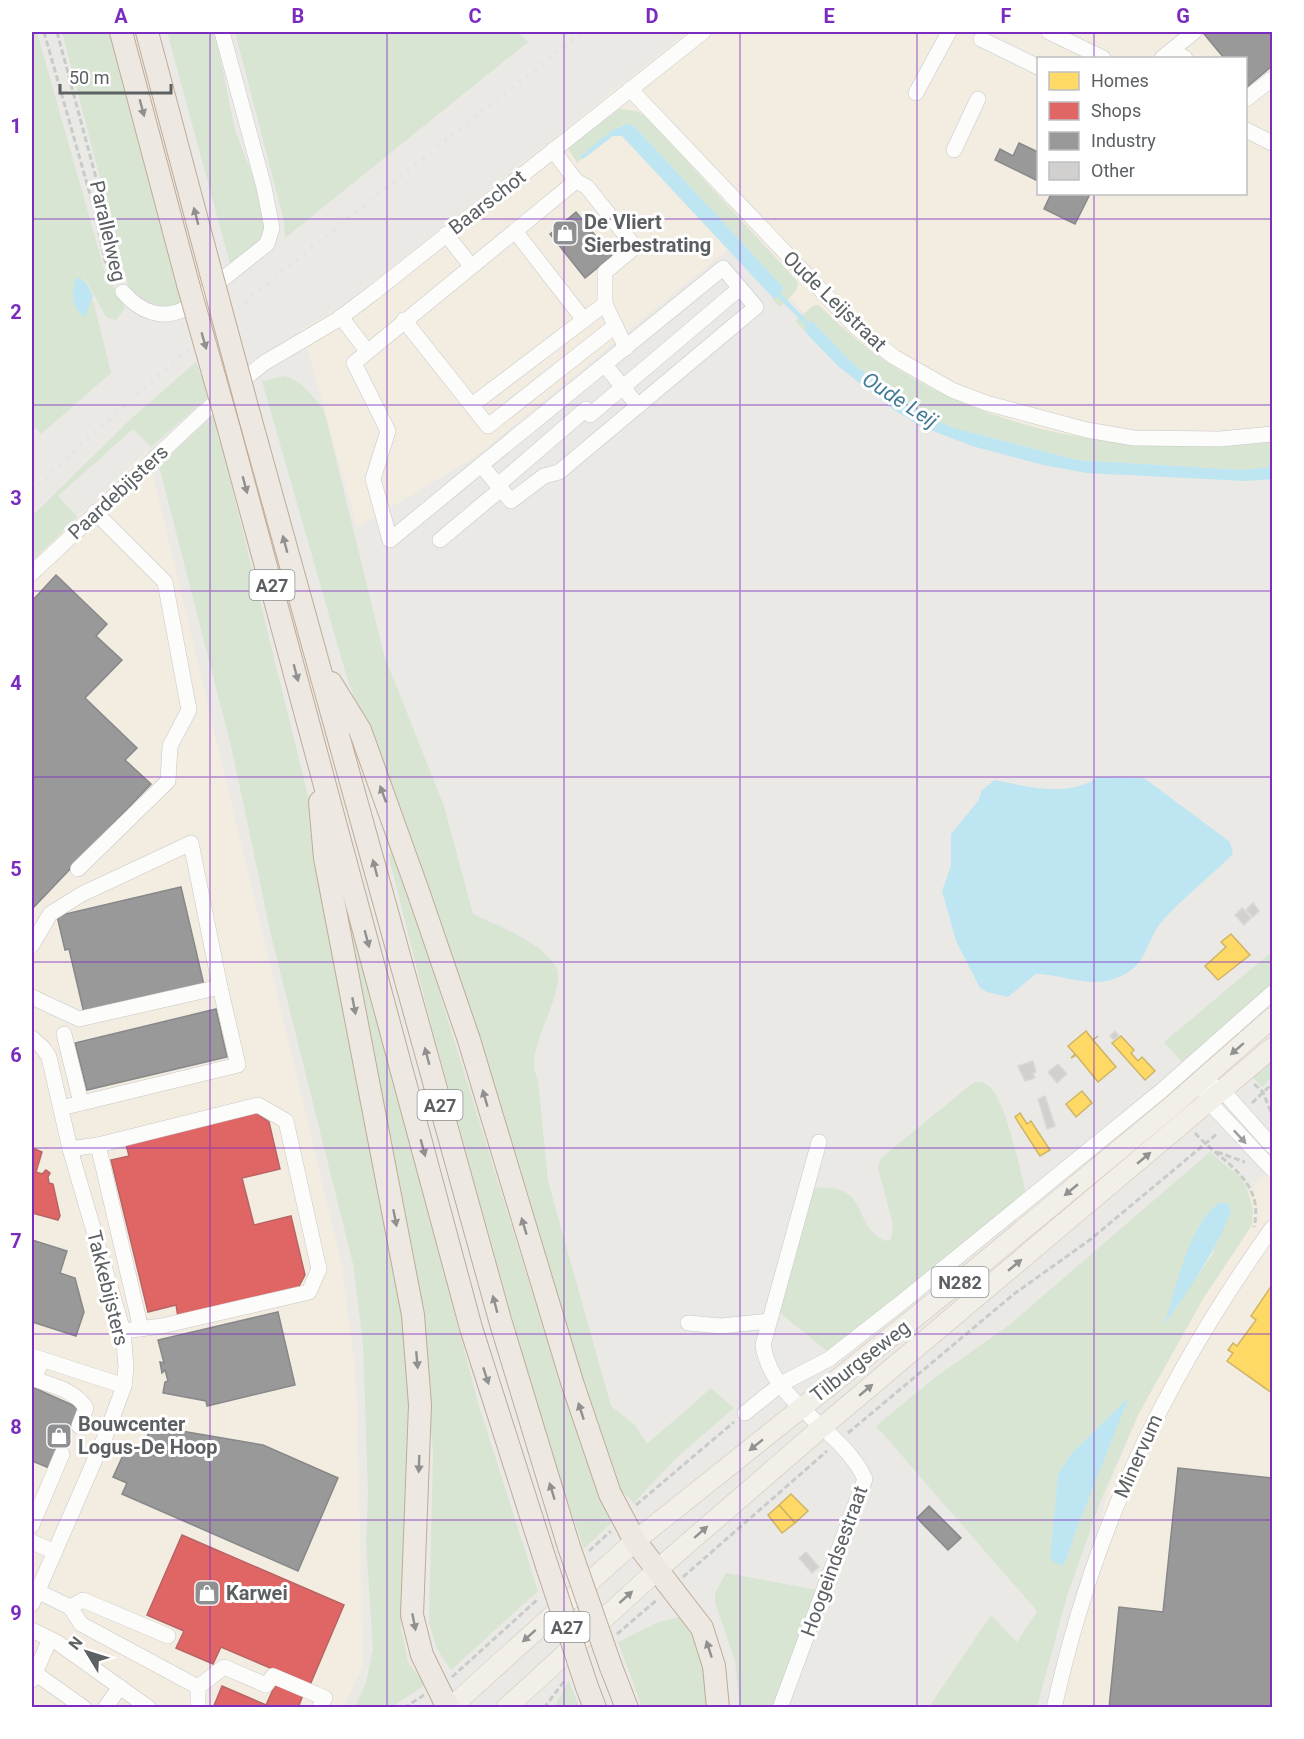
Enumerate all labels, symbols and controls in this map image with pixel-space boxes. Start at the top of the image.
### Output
text: A [114,4,128,28]
text: B [292,4,304,28]
text: C [468,4,482,28]
text: D [646,4,659,28]
text: E [823,4,835,28]
text: F [1001,4,1012,28]
text: G [1176,4,1190,28]
scale bar [60,57,171,95]
legend [1037,57,1247,195]
text: 50 m [69,67,109,88]
text: Homes [1091,70,1149,91]
one-way arrow [137,99,147,118]
text: Shops [1091,100,1141,121]
text: 1 [10,114,22,138]
text: Industry [1091,130,1156,151]
text: Other [1091,160,1135,181]
street label: Baarschot [444,165,530,239]
street label: Parallelweg [85,178,131,284]
one-way arrow [191,207,201,226]
place label: De Vliert Sierbestrating [584,210,711,257]
shop icon: De Vliert Sierbestrating [550,218,580,248]
street label: Oude Leijstraat [778,246,892,356]
text: 2 [10,300,22,324]
one-way arrow [200,332,209,350]
water label: Oude Leij [858,367,942,433]
street label: Paardebijsters [63,440,173,544]
one-way arrow [240,476,250,494]
text: 3 [10,486,22,510]
one-way arrow [280,535,289,553]
road number: A27 [250,570,294,600]
one-way arrow [292,664,301,682]
text: 4 [10,671,22,695]
one-way arrow [378,785,388,803]
text: 5 [10,857,22,881]
one-way arrow [369,859,379,877]
one-way arrow [363,930,372,948]
one-way arrow [350,997,359,1016]
one-way arrow [1230,1042,1245,1056]
text: 6 [10,1043,22,1067]
one-way arrow [421,1047,431,1065]
one-way arrow [480,1089,489,1107]
road number: A27 [418,1090,462,1120]
one-way arrow [1233,1129,1246,1144]
one-way arrow [418,1139,428,1157]
one-way arrow [1136,1151,1152,1164]
one-way arrow [1064,1183,1079,1196]
one-way arrow [391,1209,400,1228]
one-way arrow [519,1217,528,1235]
street label: Takkebijsters [82,1228,134,1348]
text: 7 [10,1229,22,1253]
one-way arrow [1008,1259,1023,1272]
road number: N282 [932,1267,988,1297]
one-way arrow [490,1295,500,1313]
street label: Tilburgseweg [806,1315,914,1407]
one-way arrow [412,1351,421,1370]
one-way arrow [482,1367,491,1385]
one-way arrow [858,1384,873,1397]
one-way arrow [576,1402,586,1420]
street label: Minervum [1109,1410,1167,1502]
place label: Bouwcenter Logus-De Hoop [78,1412,218,1459]
text: 8 [10,1415,22,1439]
shop icon: Bouwcenter Logus-De Hoop [44,1421,74,1451]
one-way arrow [748,1438,763,1450]
one-way arrow [414,1454,423,1473]
one-way arrow [547,1482,556,1500]
street label: Hoogeindsestraat [796,1482,872,1640]
one-way arrow [693,1526,708,1539]
shop icon: Karwei [192,1578,222,1608]
place label: Karwei [226,1581,288,1605]
one-way arrow [619,1590,634,1604]
text: 9 [10,1601,22,1625]
road number: A27 [544,1612,590,1642]
one-way arrow [410,1613,419,1632]
north arrow [57,1622,117,1682]
one-way arrow [521,1629,536,1643]
text: N [65,1633,87,1653]
one-way arrow [704,1640,713,1658]

